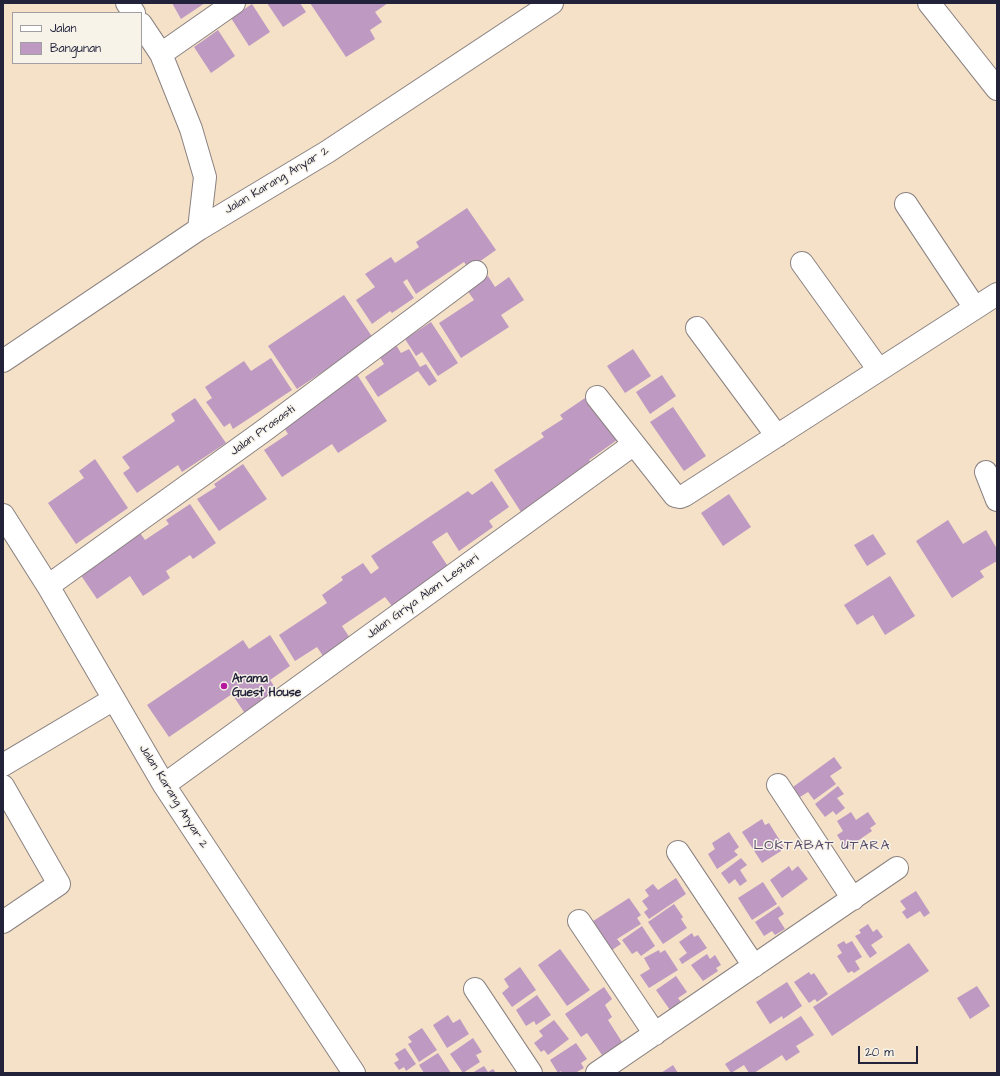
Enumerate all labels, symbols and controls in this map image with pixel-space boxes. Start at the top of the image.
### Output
legend [12,12,142,64]
text: Jalan [50,20,76,37]
text: Bangunan [50,40,101,57]
street label: Jalan Karang Anyar 2 [222,144,332,218]
street label: Jalan Prasasti [228,403,298,459]
street label: Jalan Griya Alam Lestari [364,551,482,643]
place label: Arama Guest House [232,672,301,700]
marker: Arama Guest House [219,681,229,691]
street label: Jalan Karang Anyar 2 [135,743,211,851]
district label: LOKTABAT UTARA [754,838,890,854]
scale bar [860,1038,920,1064]
text: 20 m [865,1044,894,1061]

